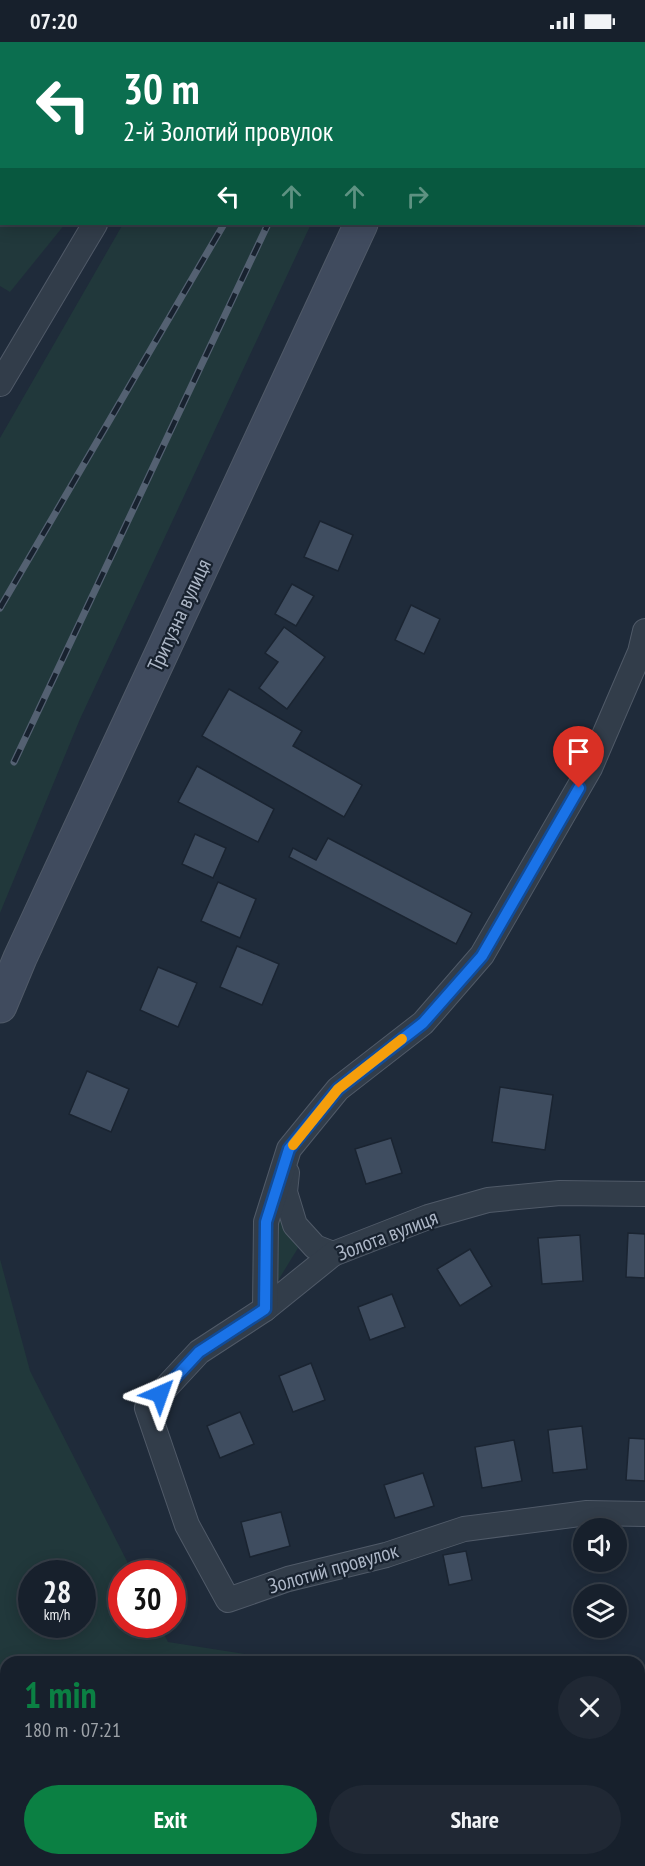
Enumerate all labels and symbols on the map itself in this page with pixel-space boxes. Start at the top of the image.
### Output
street label: Тритузна вулиця [141,554,217,676]
pin [553,726,604,788]
street label: Золота вулиця [332,1203,442,1267]
position arrow [128,1362,192,1426]
street label: Золотий провулок [265,1537,401,1599]
speed limit sign: 30 [108,1560,186,1638]

